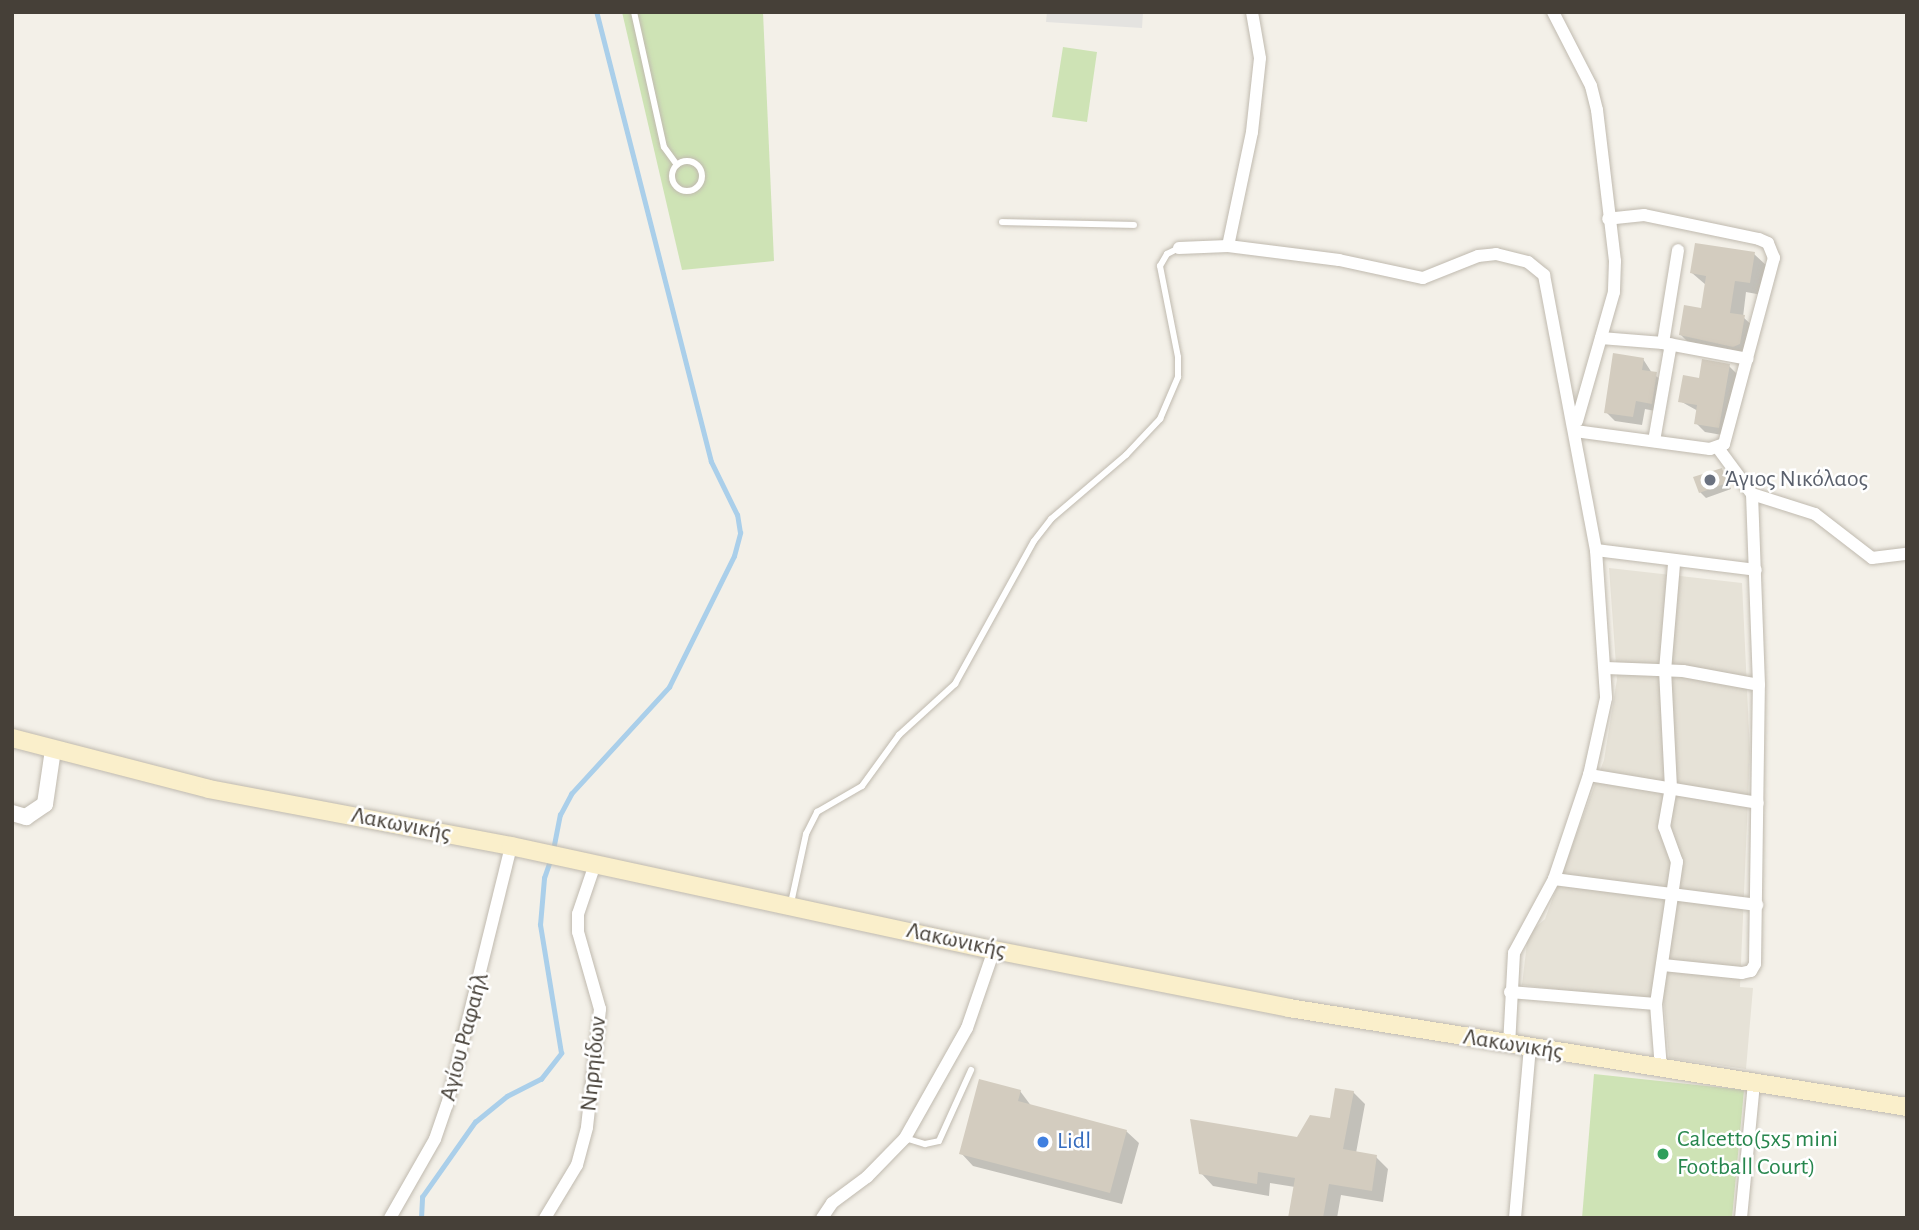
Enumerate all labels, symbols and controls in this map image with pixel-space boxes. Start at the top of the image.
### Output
place label: Άγιος Νικόλαος [1724,466,1868,494]
marker: Άγιος Νικόλαος [1702,472,1718,488]
street label: Λακωνικής [349,801,453,849]
street label: Λακωνικής [904,916,1008,966]
street label: Αγίου Ραφαήλ [434,970,496,1104]
street label: Νηρηίδων [575,1015,613,1113]
street label: Λακωνικής [1461,1023,1565,1067]
place label: Calcetto(5x5 mini Football Court) [1677,1126,1838,1182]
place label: Lidl [1057,1128,1091,1156]
marker: Lidl [1035,1134,1051,1150]
marker: Calcetto(5x5 mini Football Court) [1655,1146,1671,1162]

